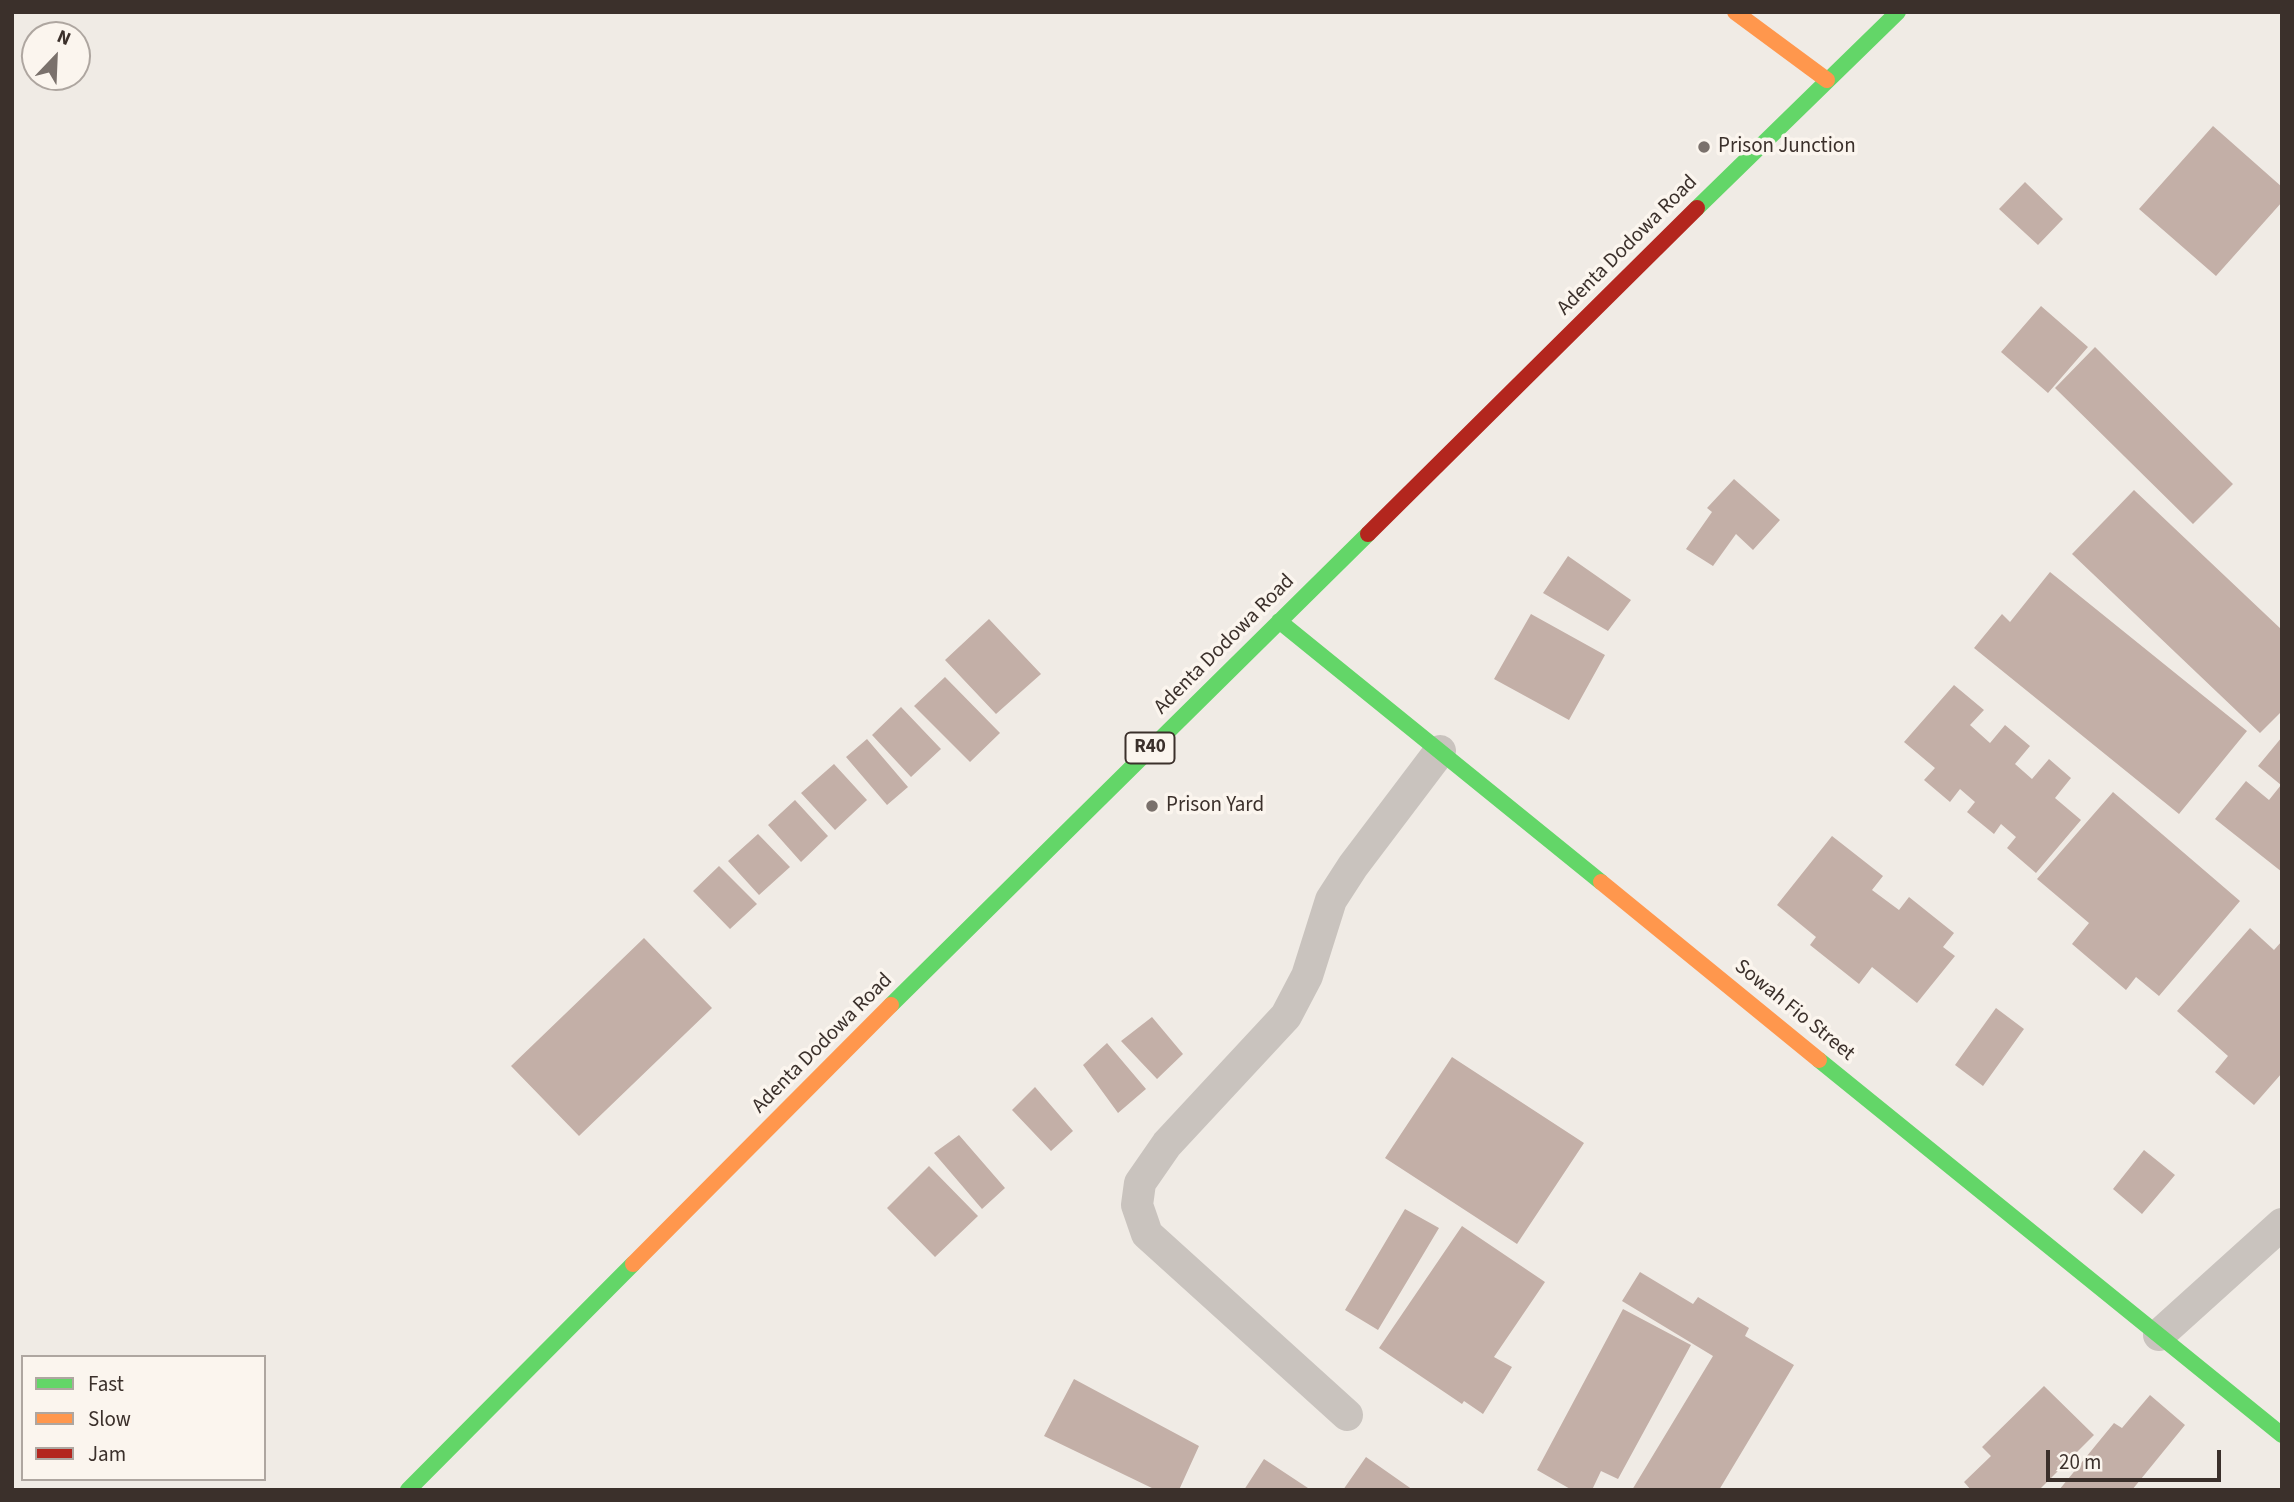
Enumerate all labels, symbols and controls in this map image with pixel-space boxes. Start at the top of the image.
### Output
north arrow [21,21,91,91]
text: N [53,23,75,53]
place label: Prison Junction [1718,134,1856,160]
marker: Prison Junction [1696,139,1712,155]
street label: Adenta Dodowa Road [1552,170,1704,322]
street label: Adenta Dodowa Road [1149,569,1301,721]
road number: R40 [1126,733,1174,764]
place label: Prison Yard [1166,793,1264,819]
marker: Prison Yard [1144,798,1160,814]
street label: Sowah Fio Street [1729,955,1859,1067]
street label: Adenta Dodowa Road [747,968,899,1120]
legend [21,1355,266,1481]
text: Fast [88,1369,124,1399]
text: Slow [88,1404,131,1434]
scale bar [2049,1436,2224,1480]
text: Jam [88,1439,126,1469]
text: 20 m [2059,1447,2101,1477]

